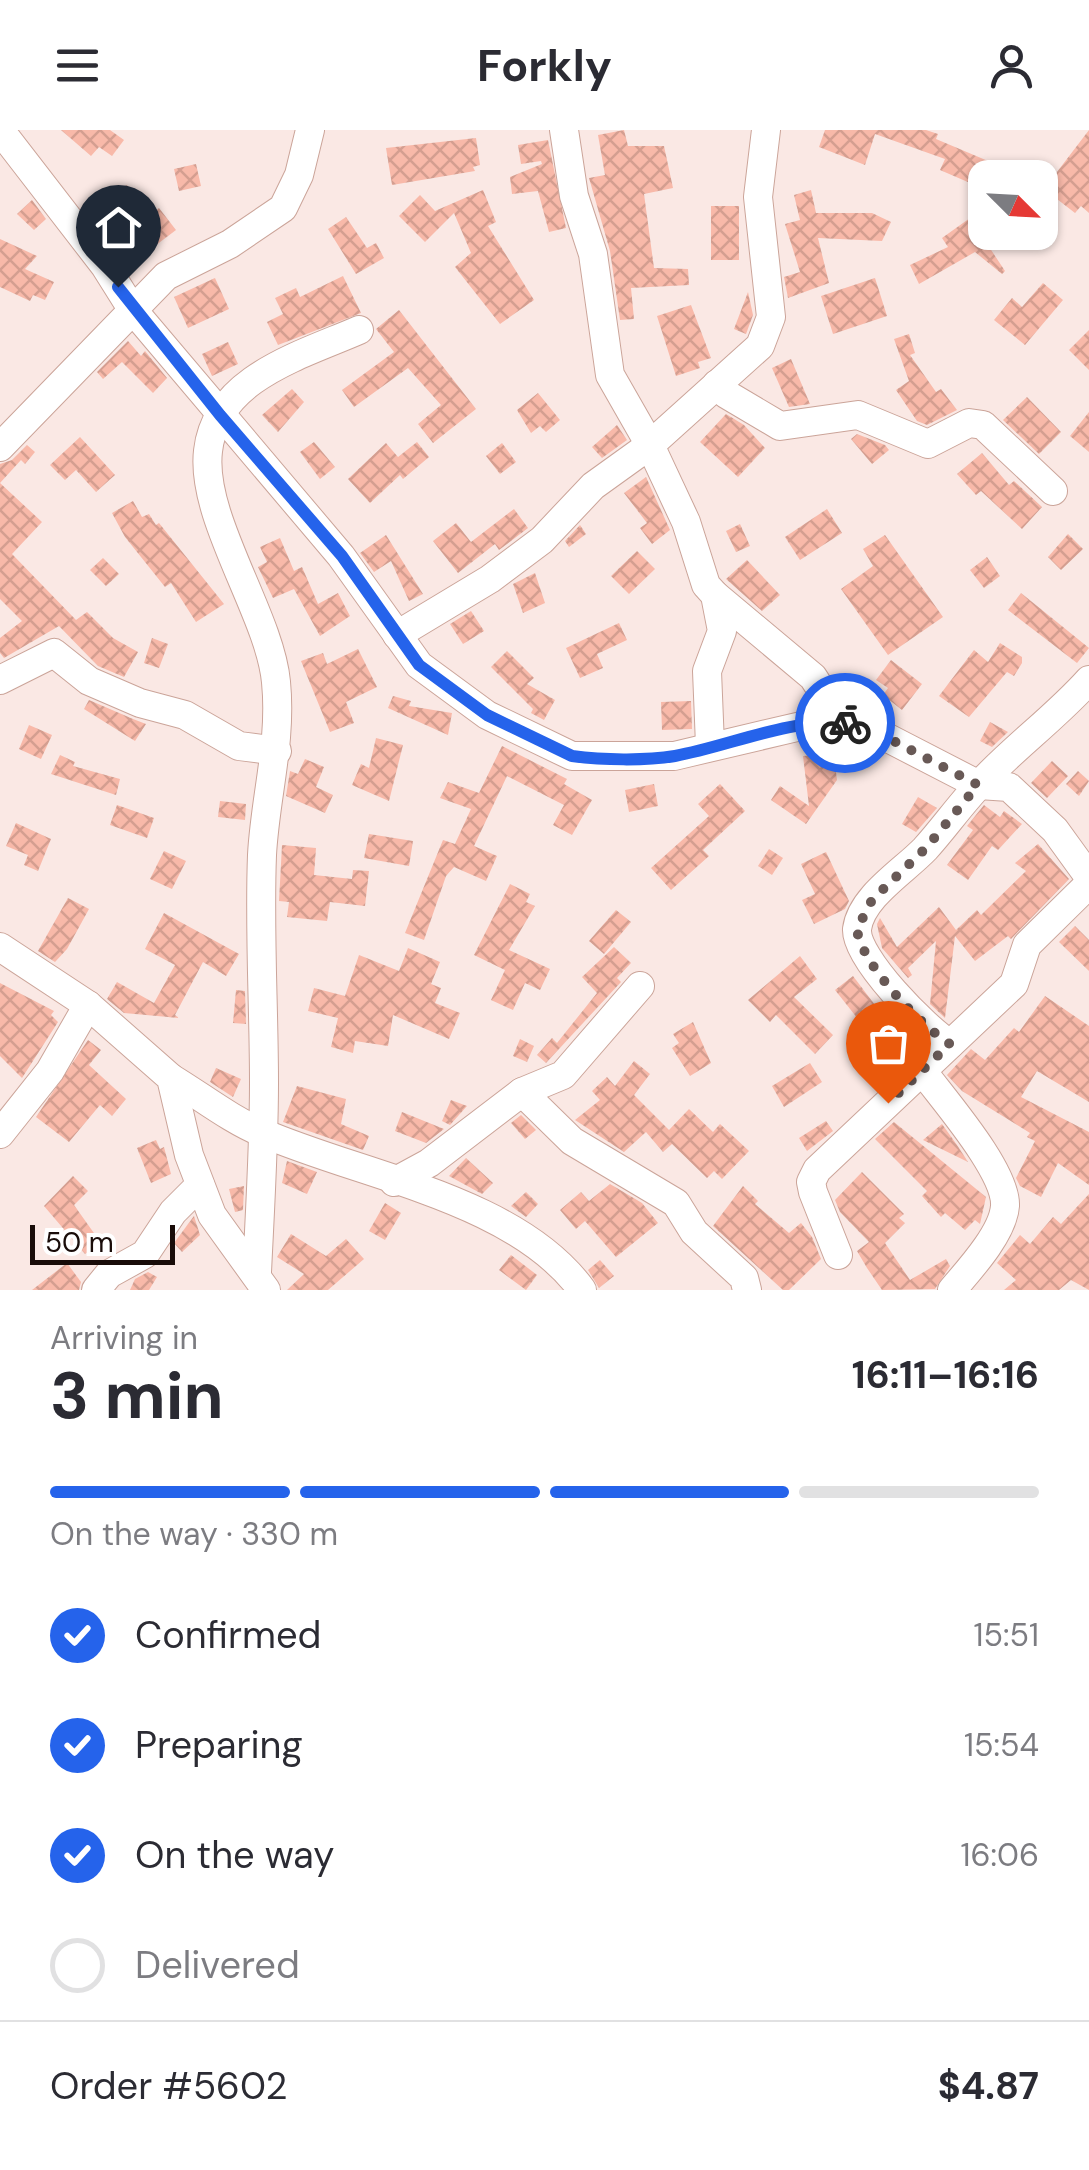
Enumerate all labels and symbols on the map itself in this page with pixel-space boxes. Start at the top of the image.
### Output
north arrow [968,160,1058,250]
pin [76,185,161,288]
courier [795,673,895,773]
pin [846,1001,931,1104]
scale bar [30,1220,175,1264]

